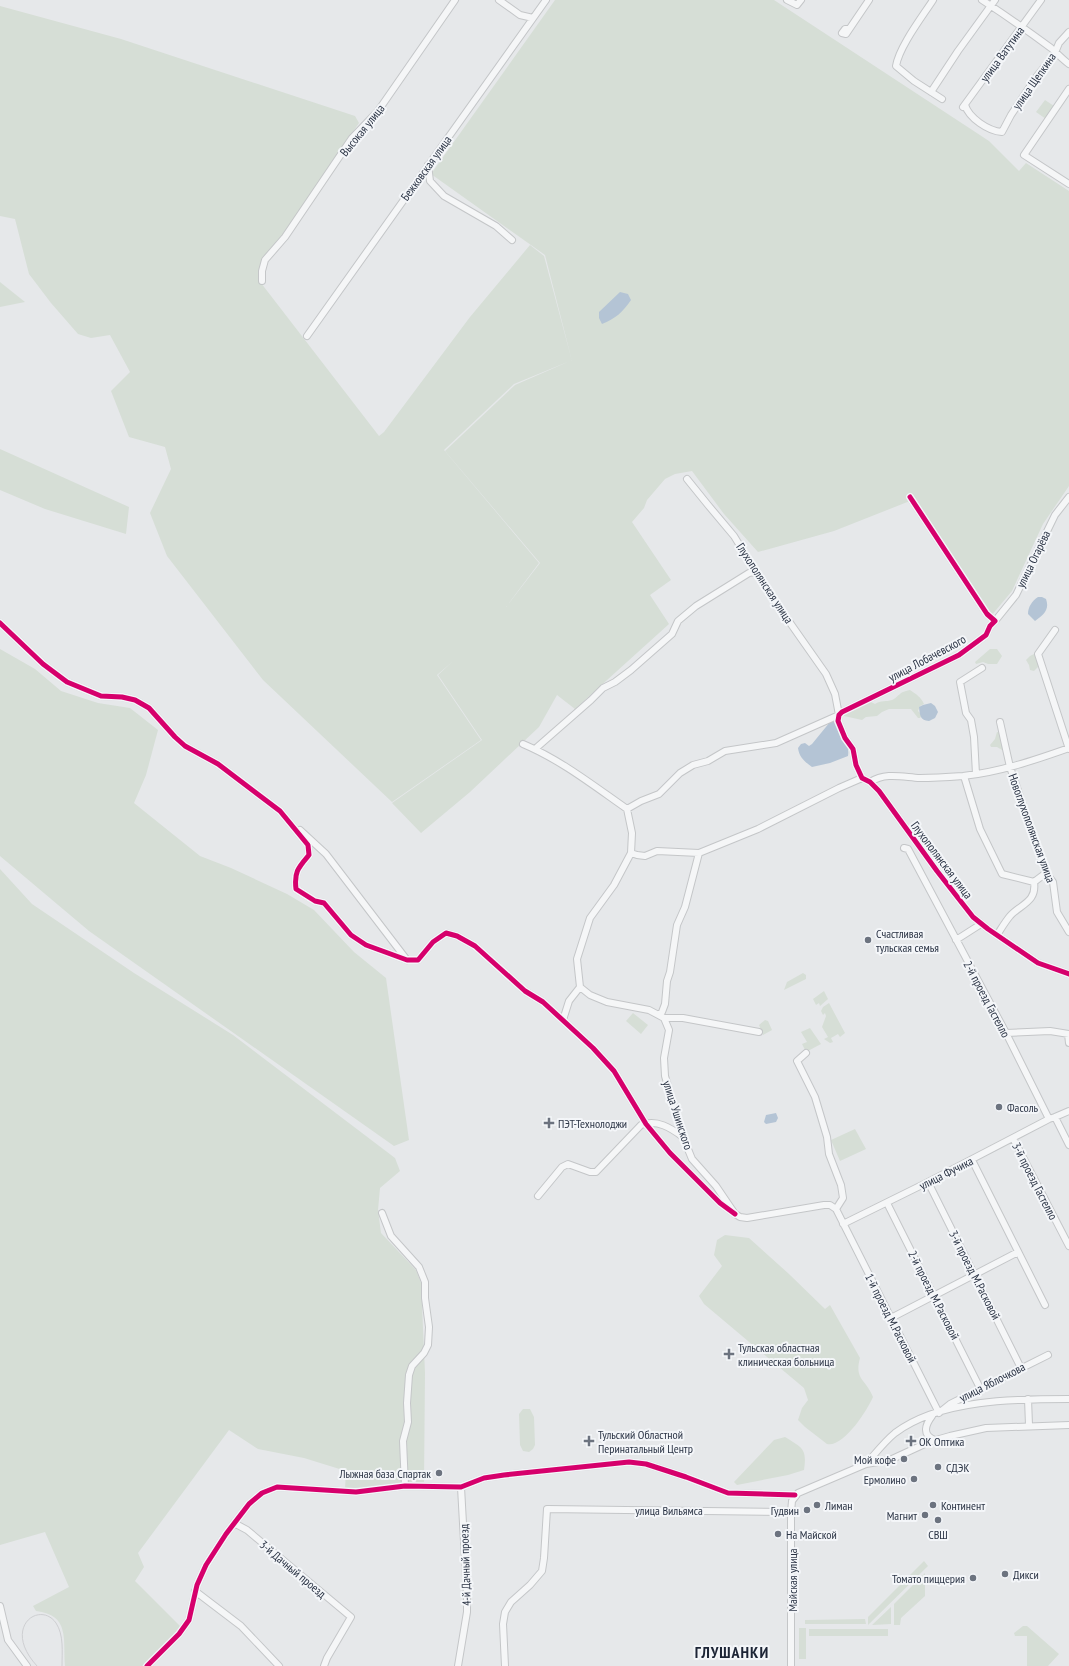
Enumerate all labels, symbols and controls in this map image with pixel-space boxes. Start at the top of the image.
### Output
street label: улица Ватутина [977,23,1027,85]
street label: улица Щепкина [1009,50,1059,112]
street label: Высокая улица [336,101,388,159]
street label: Бежковская улица [397,132,455,203]
street label: улица Огарёва [1013,528,1053,590]
street label: Глухополянская улица [733,540,797,626]
street label: улица Лобачевского [886,631,968,685]
street label: Новоглухополянская улица [1005,771,1059,885]
street label: Глухополянская улица [908,818,976,902]
place label: Счастливая тульская семья [876,926,939,955]
marker: Счастливая тульская семья [863,935,873,945]
street label: 2-й проезд Гастелло [960,958,1014,1040]
street label: улица Ушинского [660,1078,696,1152]
place label: Фасоль [1007,1100,1039,1115]
marker: Фасоль [994,1102,1004,1112]
place label: ПЭТ-Технолоджи [558,1116,627,1131]
marker: ПЭТ-Технолоджи [543,1117,555,1129]
street label: 3-й проезд Гастелло [1009,1140,1061,1222]
street label: улица Фучика [916,1153,976,1193]
street label: 3-й проезд М.Расковой [946,1228,1004,1322]
street label: 2-й проезд М.Расковой [905,1248,963,1342]
street label: 1-й проезд М.Расковой [862,1271,920,1365]
place label: Тульская областная клиническая больница [738,1340,835,1369]
marker: Тульская областная клиническая больница [723,1348,735,1360]
street label: улица Яблочкова [956,1359,1028,1405]
place label: Тульский Областной Перинатальный Центр [598,1427,693,1456]
place label: ОК Оптика [919,1434,965,1449]
marker: Тульский Областной Перинатальный Центр [583,1435,595,1447]
marker: ОК Оптика [906,1436,916,1446]
place label: Мой кофе [854,1452,896,1467]
marker: Мой кофе [899,1454,909,1464]
place label: СДЭК [946,1460,969,1475]
marker: СДЭК [933,1462,943,1472]
place label: Лыжная база Спартак [339,1466,431,1481]
marker: Лыжная база Спартак [434,1468,444,1478]
place label: Ермолино [864,1472,906,1487]
marker: Ермолино [909,1474,919,1484]
place label: Лиман [824,1498,853,1513]
place label: Континент [941,1498,985,1513]
marker: Лиман [812,1500,822,1510]
marker: Континент [928,1500,938,1510]
street label: улица Вильямса [635,1503,703,1518]
place label: Гудвин [771,1503,799,1518]
marker: Гудвин [802,1505,812,1515]
place label: Магнит [887,1508,917,1523]
marker: Магнит [920,1510,930,1520]
marker: СВШ [933,1515,943,1525]
street label: 4-й Дачный проезд [456,1523,474,1606]
place label: На Майской [786,1527,837,1542]
place label: СВШ [928,1527,948,1542]
marker: На Майской [773,1529,783,1539]
street label: 3-й Дачный проезд [257,1537,330,1602]
street label: Майская улица [785,1548,800,1612]
place label: Дикси [1013,1567,1039,1582]
marker: Дикси [1000,1569,1010,1579]
place label: Томато пиццерия [892,1571,965,1586]
marker: Томато пиццерия [968,1573,978,1583]
district label: ГЛУШАНКИ [695,1642,769,1662]

